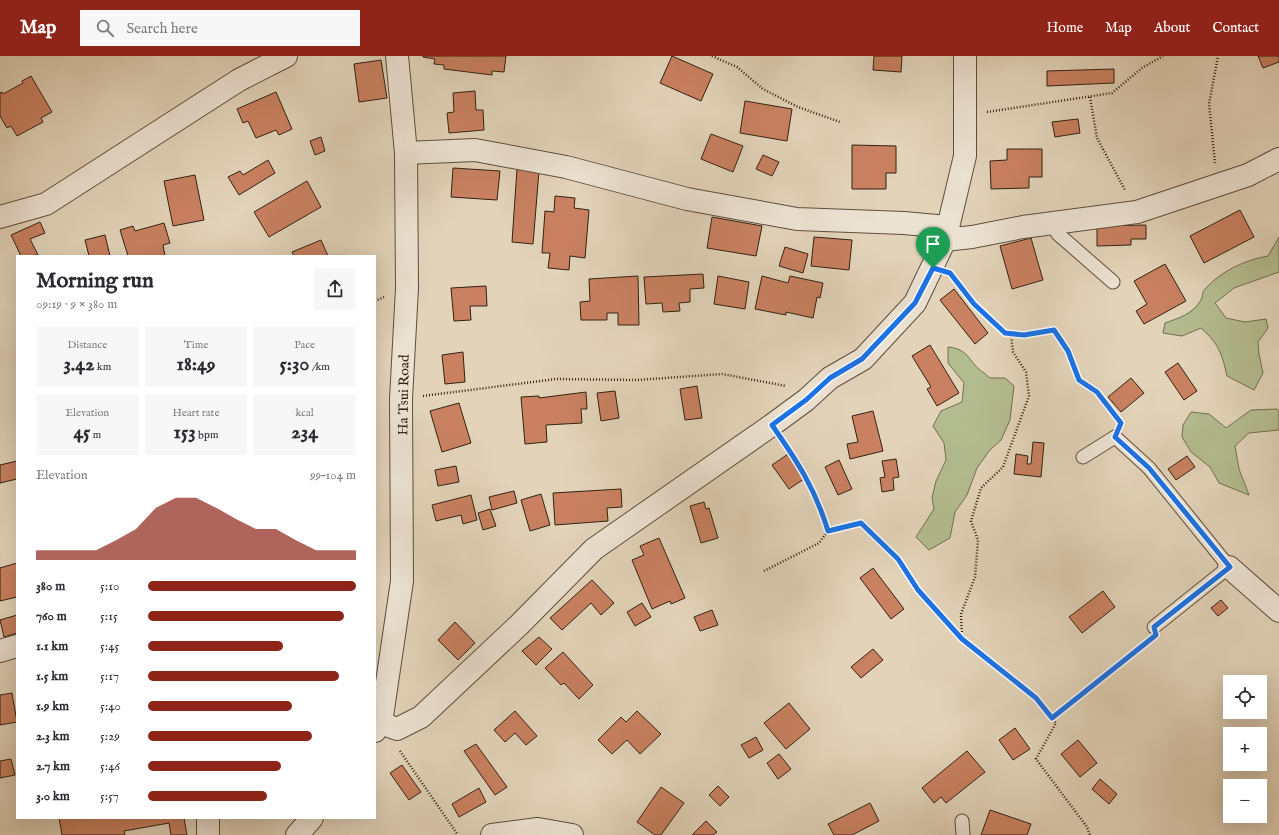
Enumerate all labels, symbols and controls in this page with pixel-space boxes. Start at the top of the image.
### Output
search box [80,10,360,46]
text: Map [20,16,56,40]
icon: search [94,17,116,39]
text: Search here [126,19,198,38]
text: Home [1047,19,1083,37]
text: Map [1105,19,1132,37]
text: About [1154,19,1190,37]
text: Contact [1212,19,1259,37]
pin [916,227,950,268]
icon: arrive [922,233,944,255]
text: Morning run [36,267,154,295]
button: share [314,268,356,310]
text: 09:19 · 9 × 380 m [36,296,117,313]
text: Distance [67,338,107,352]
text: Time [184,338,208,352]
text: Pace [294,338,315,352]
text: 3.42 [63,352,94,377]
text: 18:49 [176,352,216,377]
text: 5:30 [279,352,309,377]
street label: Ha Tsui Road [394,354,414,436]
text: km [94,360,111,374]
text: /km [309,360,330,374]
text: Elevation [66,406,109,420]
text: Heart rate [173,406,219,420]
text: kcal [295,406,314,420]
text: 45 [73,420,90,445]
text: 153 [174,420,196,445]
text: 234 [291,420,318,445]
text: m [90,428,101,442]
text: bpm [196,428,218,442]
text: Elevation [36,467,88,484]
text: 99–104 m [310,467,356,484]
text: 380 m [36,578,65,595]
text: 5:10 [100,578,119,595]
text: 760 m [36,608,67,625]
text: 5:15 [100,608,118,625]
text: 1.1 km [36,638,68,655]
text: 5:45 [100,638,119,655]
text: 1.5 km [36,668,68,685]
text: 5:17 [100,668,119,685]
map controls [1223,675,1267,823]
button: locate [1223,675,1267,719]
text: 1.9 km [36,698,69,715]
text: 5:40 [100,698,121,715]
button: + [1223,727,1267,771]
text: 2.3 km [36,728,70,745]
text: 5:29 [100,728,120,745]
text: 2.7 km [36,758,70,775]
text: 5:46 [100,758,120,775]
button: − [1223,779,1267,823]
text: 3.0 km [36,788,70,805]
text: 5:57 [100,788,119,805]

